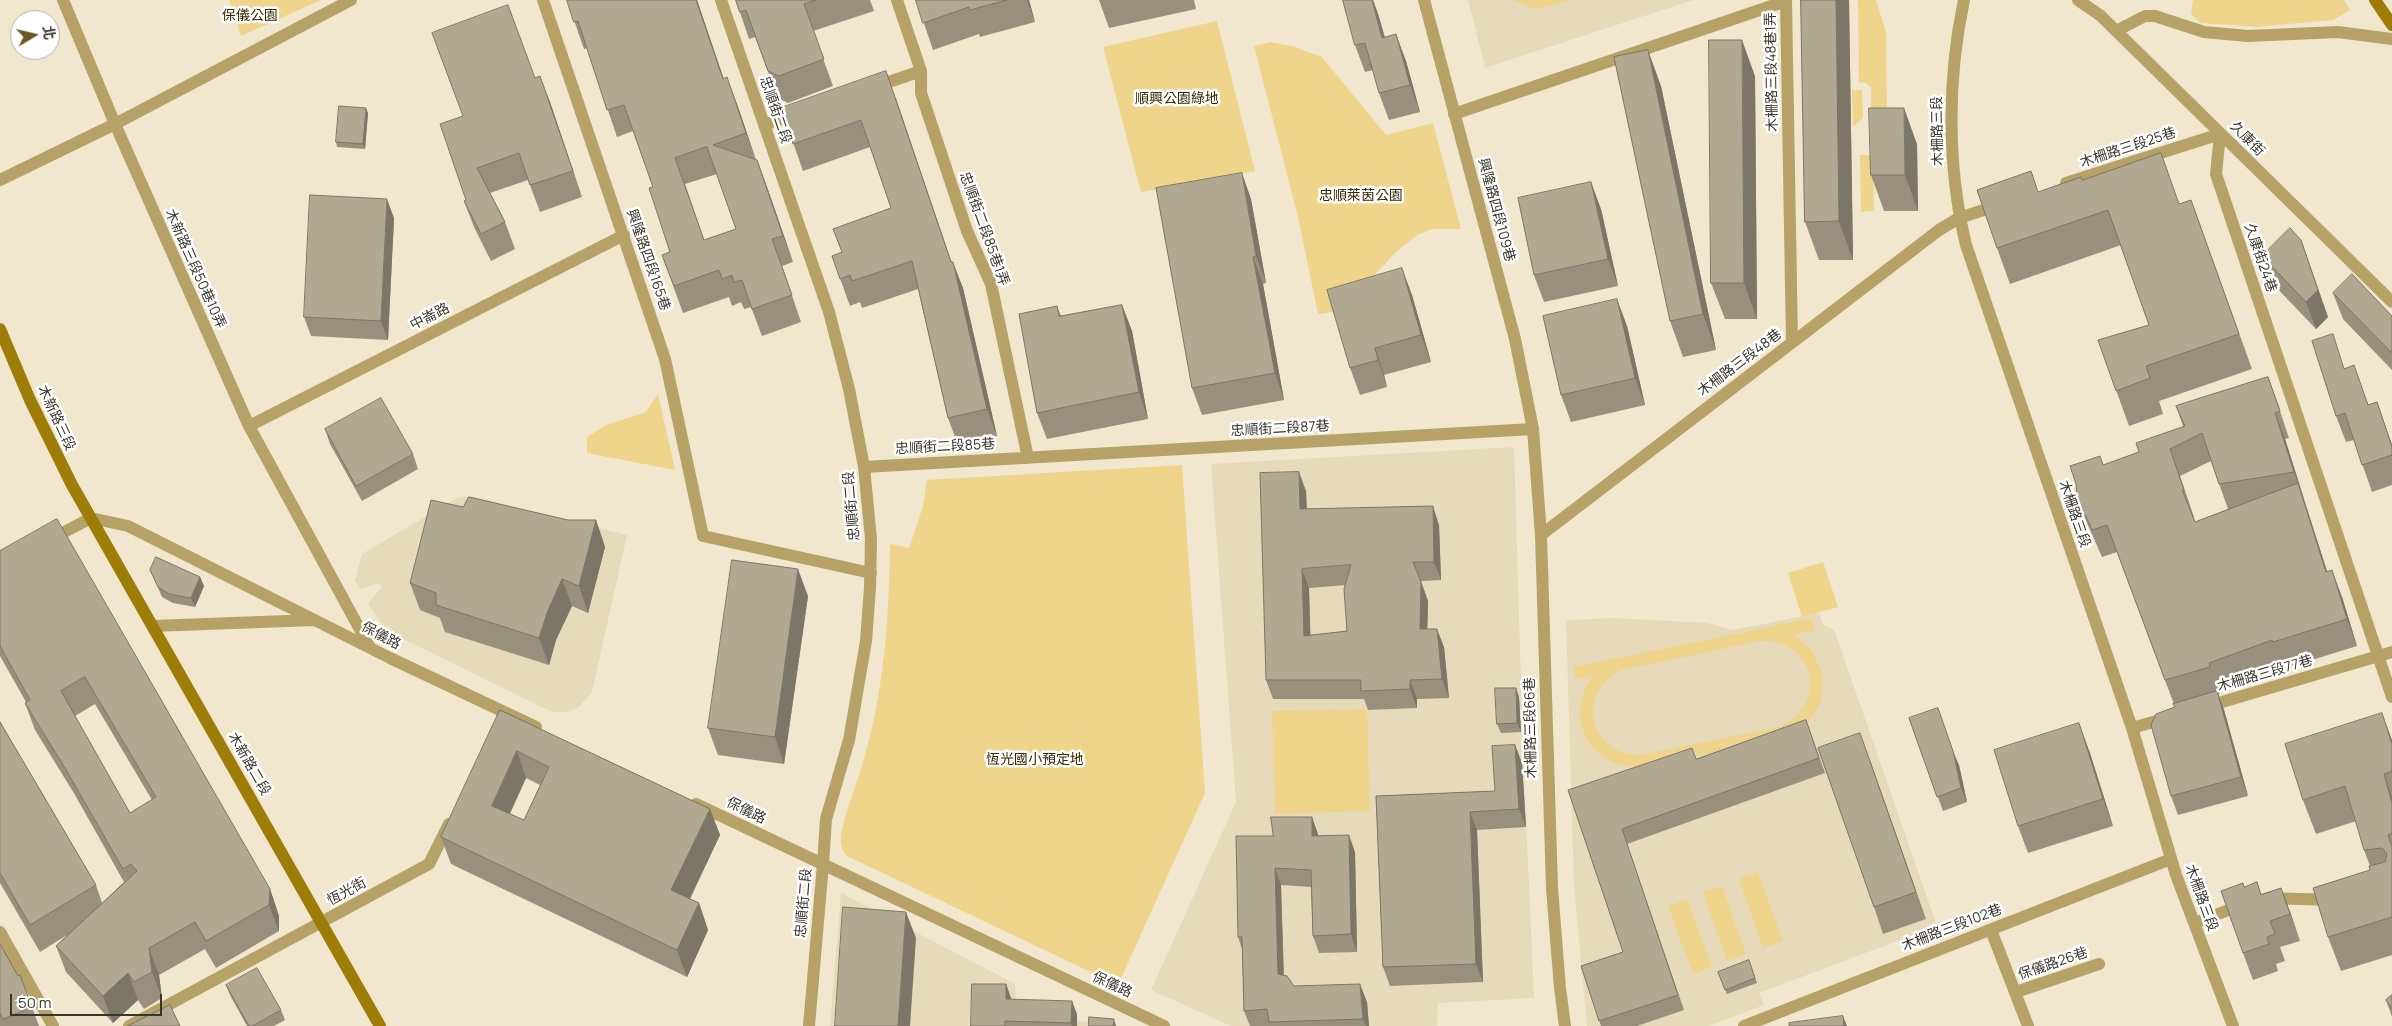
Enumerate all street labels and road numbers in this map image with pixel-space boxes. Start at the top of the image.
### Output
street label: 木柵路三段48巷1弄 [1763,12,1781,132]
street label: 忠順街二段 [756,74,794,146]
street label: 木柵路三段 [1929,96,1947,166]
street label: 久康街 [2226,118,2268,160]
street label: 木柵路三段25巷 [2078,125,2178,171]
street label: 興隆路四段109巷 [1474,156,1518,264]
street label: 忠順街二段85巷1弄 [956,170,1012,288]
street label: 木新路三段50巷10弄 [161,207,229,331]
street label: 興隆路四段165巷 [623,207,673,313]
street label: 久康街24巷 [2240,221,2280,295]
street label: 中崙路 [407,300,453,334]
street label: 木柵路三段48巷 [1695,326,1785,400]
street label: 木新路三段 [34,383,78,453]
street label: 忠順街二段87巷 [1230,418,1330,440]
street label: 忠順街二段85巷 [895,436,995,458]
street label: 忠順街二段 [841,470,863,542]
street label: 木柵路三段 [2055,478,2093,550]
street label: 保儀路 [359,619,403,653]
street label: 木柵路三段77巷 [2215,652,2315,696]
street label: 木柵路三段66巷 [1522,677,1540,779]
street label: 木新路二段 [224,729,274,799]
street label: 保儀路 [723,794,769,828]
street label: 木柵路三段 [2181,862,2221,934]
street label: 忠順街二段 [793,867,815,939]
street label: 恆光街 [325,874,369,910]
street label: 木柵路三段102巷 [1900,901,2004,955]
street label: 保儀路26巷 [2016,944,2090,984]
street label: 保儀路 [1089,969,1135,1001]

